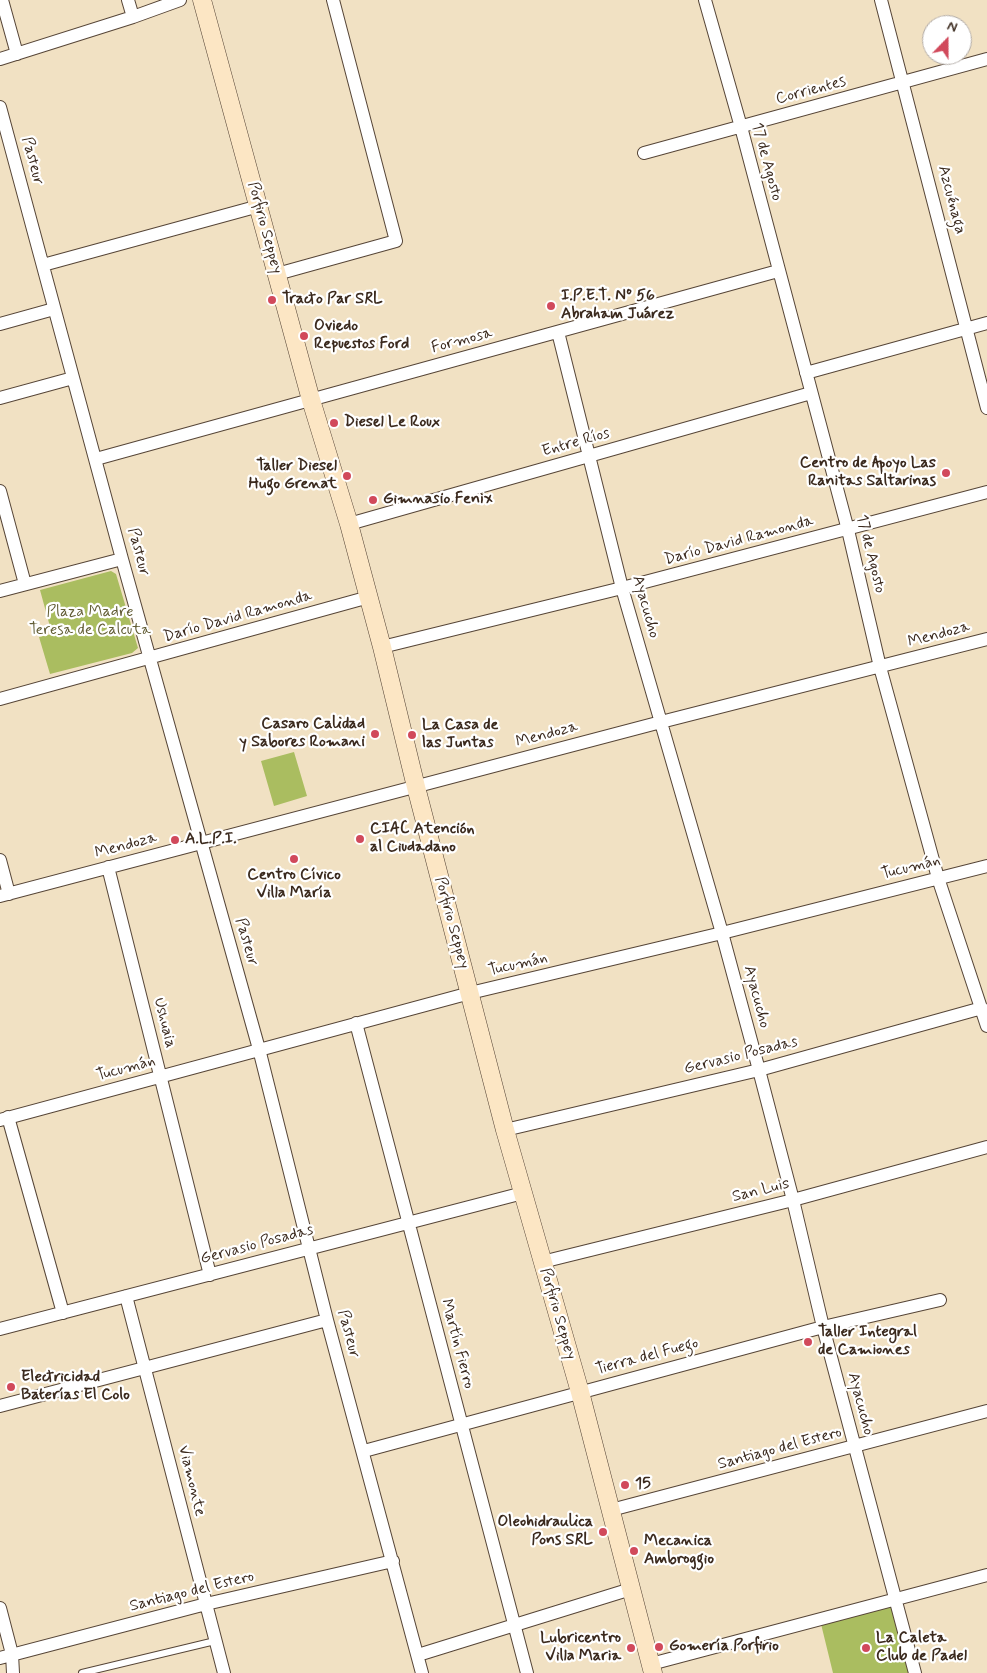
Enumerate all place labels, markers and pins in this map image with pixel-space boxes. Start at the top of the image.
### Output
place label: I.P.E.T. Nº 56 Abraham Juárez [561,287,674,325]
place label: Tracto Par SRL [282,290,383,310]
marker: Tracto Par SRL [266,294,278,306]
marker: I.P.E.T. Nº 56 Abraham Juárez [545,300,557,312]
place label: Oviedo Repuestos Ford [314,317,409,355]
marker: Oviedo Repuestos Ford [298,330,310,342]
place label: Diesel Le Roux [344,413,440,433]
marker: Diesel Le Roux [328,417,340,429]
place label: Centro de Apoyo Las Ranitas Saltarinas [800,454,936,492]
place label: Taller Diesel Hugo Grenat [249,457,337,495]
marker: Centro de Apoyo Las Ranitas Saltarinas [940,467,952,479]
marker: Taller Diesel Hugo Grenat [341,470,353,482]
place label: Gimnasio Fenix [383,490,492,510]
marker: Gimnasio Fenix [367,494,379,506]
place label: Casaro Calidad y Sabores Romani [239,715,365,753]
place label: La Casa de las Juntas [422,716,498,754]
marker: Casaro Calidad y Sabores Romani [369,728,381,740]
marker: La Casa de las Juntas [406,729,418,741]
place label: CIAC Atención al Ciudadano [370,820,475,858]
place label: A.L.P.I. [185,830,237,850]
marker: CIAC Atención al Ciudadano [354,833,366,845]
marker: A.L.P.I. [169,834,181,846]
marker: Centro Cívico Villa María [288,853,300,865]
place label: Centro Cívico Villa María [247,866,341,904]
place label: Taller Integral de Camiones [818,1323,917,1361]
marker: Taller Integral de Camiones [802,1336,814,1348]
place label: Electricidad Baterías El Colo [21,1368,130,1406]
marker: Electricidad Baterías El Colo [5,1381,17,1393]
place label: 15 [635,1475,651,1495]
marker: 15 [619,1479,631,1491]
place label: Oleohidraulica Pons SRL [497,1513,593,1551]
marker: Oleohidraulica Pons SRL [597,1526,609,1538]
place label: Mecanica Ambroggio [644,1532,714,1570]
marker: Mecanica Ambroggio [628,1545,640,1557]
place label: Lubricentro Villa Maria [540,1629,621,1667]
place label: La Caleta Club de Padel [876,1629,967,1667]
place label: Gomería Porfirio [669,1637,779,1657]
marker: Gomería Porfirio [653,1641,665,1653]
marker: Lubricentro Villa Maria [625,1642,637,1654]
marker: La Caleta Club de Padel [860,1642,872,1654]

